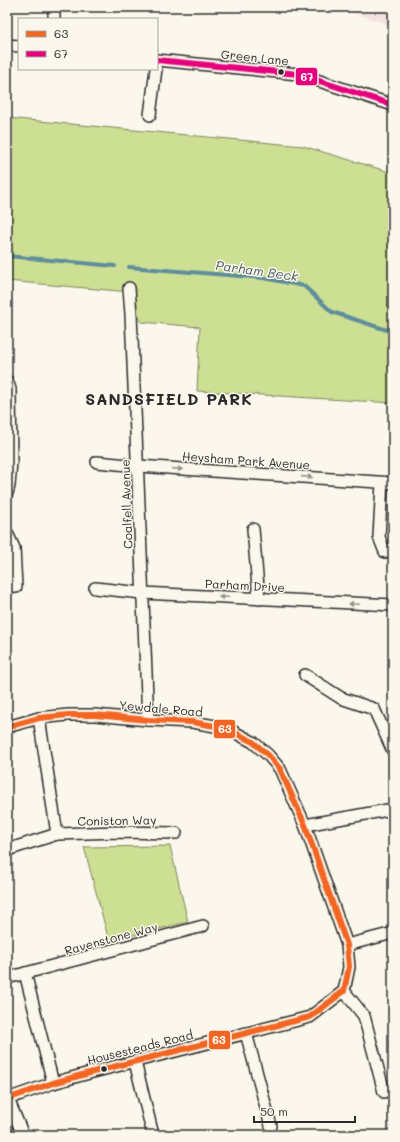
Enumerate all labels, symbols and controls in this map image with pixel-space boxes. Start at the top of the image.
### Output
legend [18,18,158,70]
text: 63 [54,25,68,41]
text: 67 [54,45,68,61]
street label: Green Lane [220,45,290,69]
unlabelled marker [276,67,286,77]
line badge: 67 [295,67,318,86]
text: 67 [301,69,313,84]
water label: Parham Beck [215,256,300,284]
district label: SANDSFIELD PARK [85,388,253,409]
street label: Heysham Park Avenue [181,448,311,472]
street label: Coalfell Avenue [116,459,136,549]
one-way arrow [171,465,183,472]
one-way arrow [301,474,313,481]
street label: Parham Drive [205,575,285,595]
one-way arrow [218,594,230,601]
one-way arrow [348,600,360,607]
street label: Yewdale Road [119,696,204,720]
line badge: 63 [213,719,236,739]
text: 63 [218,721,232,736]
street label: Coniston Way [77,811,157,829]
street label: Ravenstone Way [63,918,159,958]
street label: Housesteads Road [85,1026,195,1068]
line badge: 63 [208,1030,231,1050]
text: 63 [212,1032,226,1047]
unlabelled marker [99,1064,109,1074]
scale bar [254,1098,355,1124]
text: 50 m [260,1103,288,1119]

